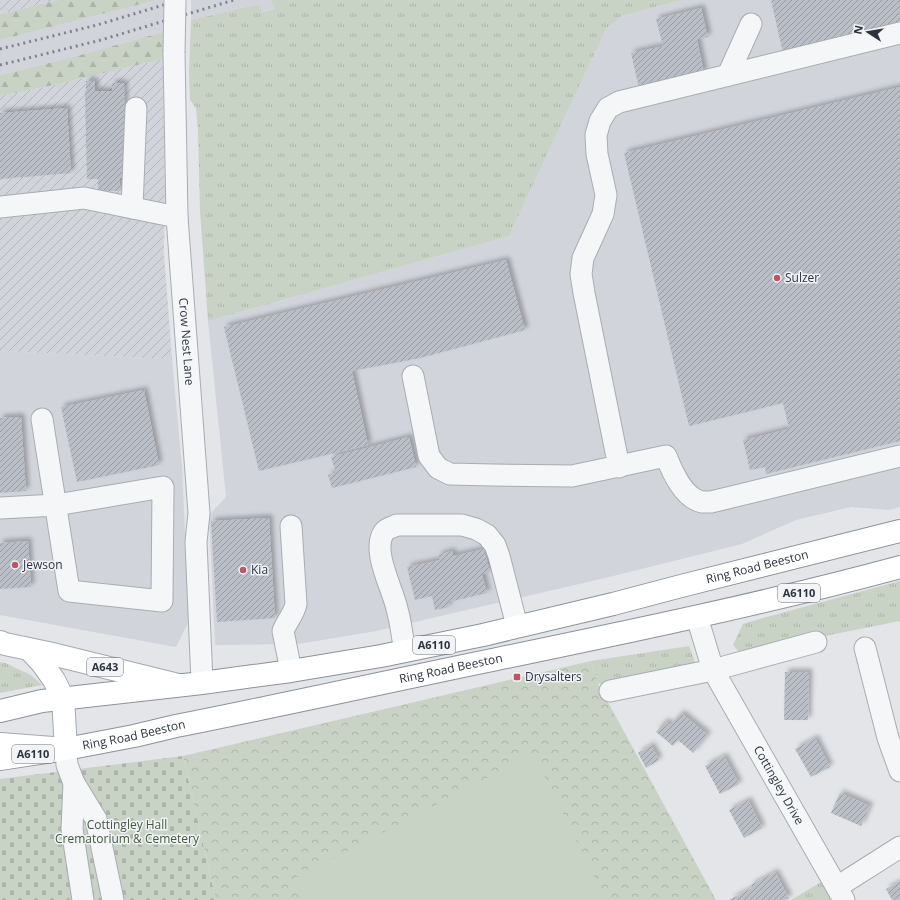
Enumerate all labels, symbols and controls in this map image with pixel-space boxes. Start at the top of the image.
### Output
north arrow [848,12,888,52]
text: N [849,24,866,36]
place label: Sulzer [785,269,819,286]
marker: Sulzer [772,273,782,283]
street label: Crow Nest Lane [175,297,199,386]
street label: Ring Road Beeston [704,545,810,587]
place label: Jewson [22,556,63,573]
marker: Jewson [10,560,20,570]
place label: Kia [251,561,268,578]
marker: Kia [238,565,248,575]
road number: A6110 [778,584,820,602]
road number: A6110 [413,636,455,654]
street label: Ring Road Beeston [398,649,504,687]
road number: A643 [87,658,123,676]
place label: Drysalters [525,668,582,685]
marker: Drysalters [512,672,522,682]
street label: Ring Road Beeston [81,715,187,754]
street label: Cottingley Drive [750,742,809,828]
road number: A6110 [12,745,54,763]
park label: Cottingley Hall Crematorium & Cemetery [55,816,200,847]

